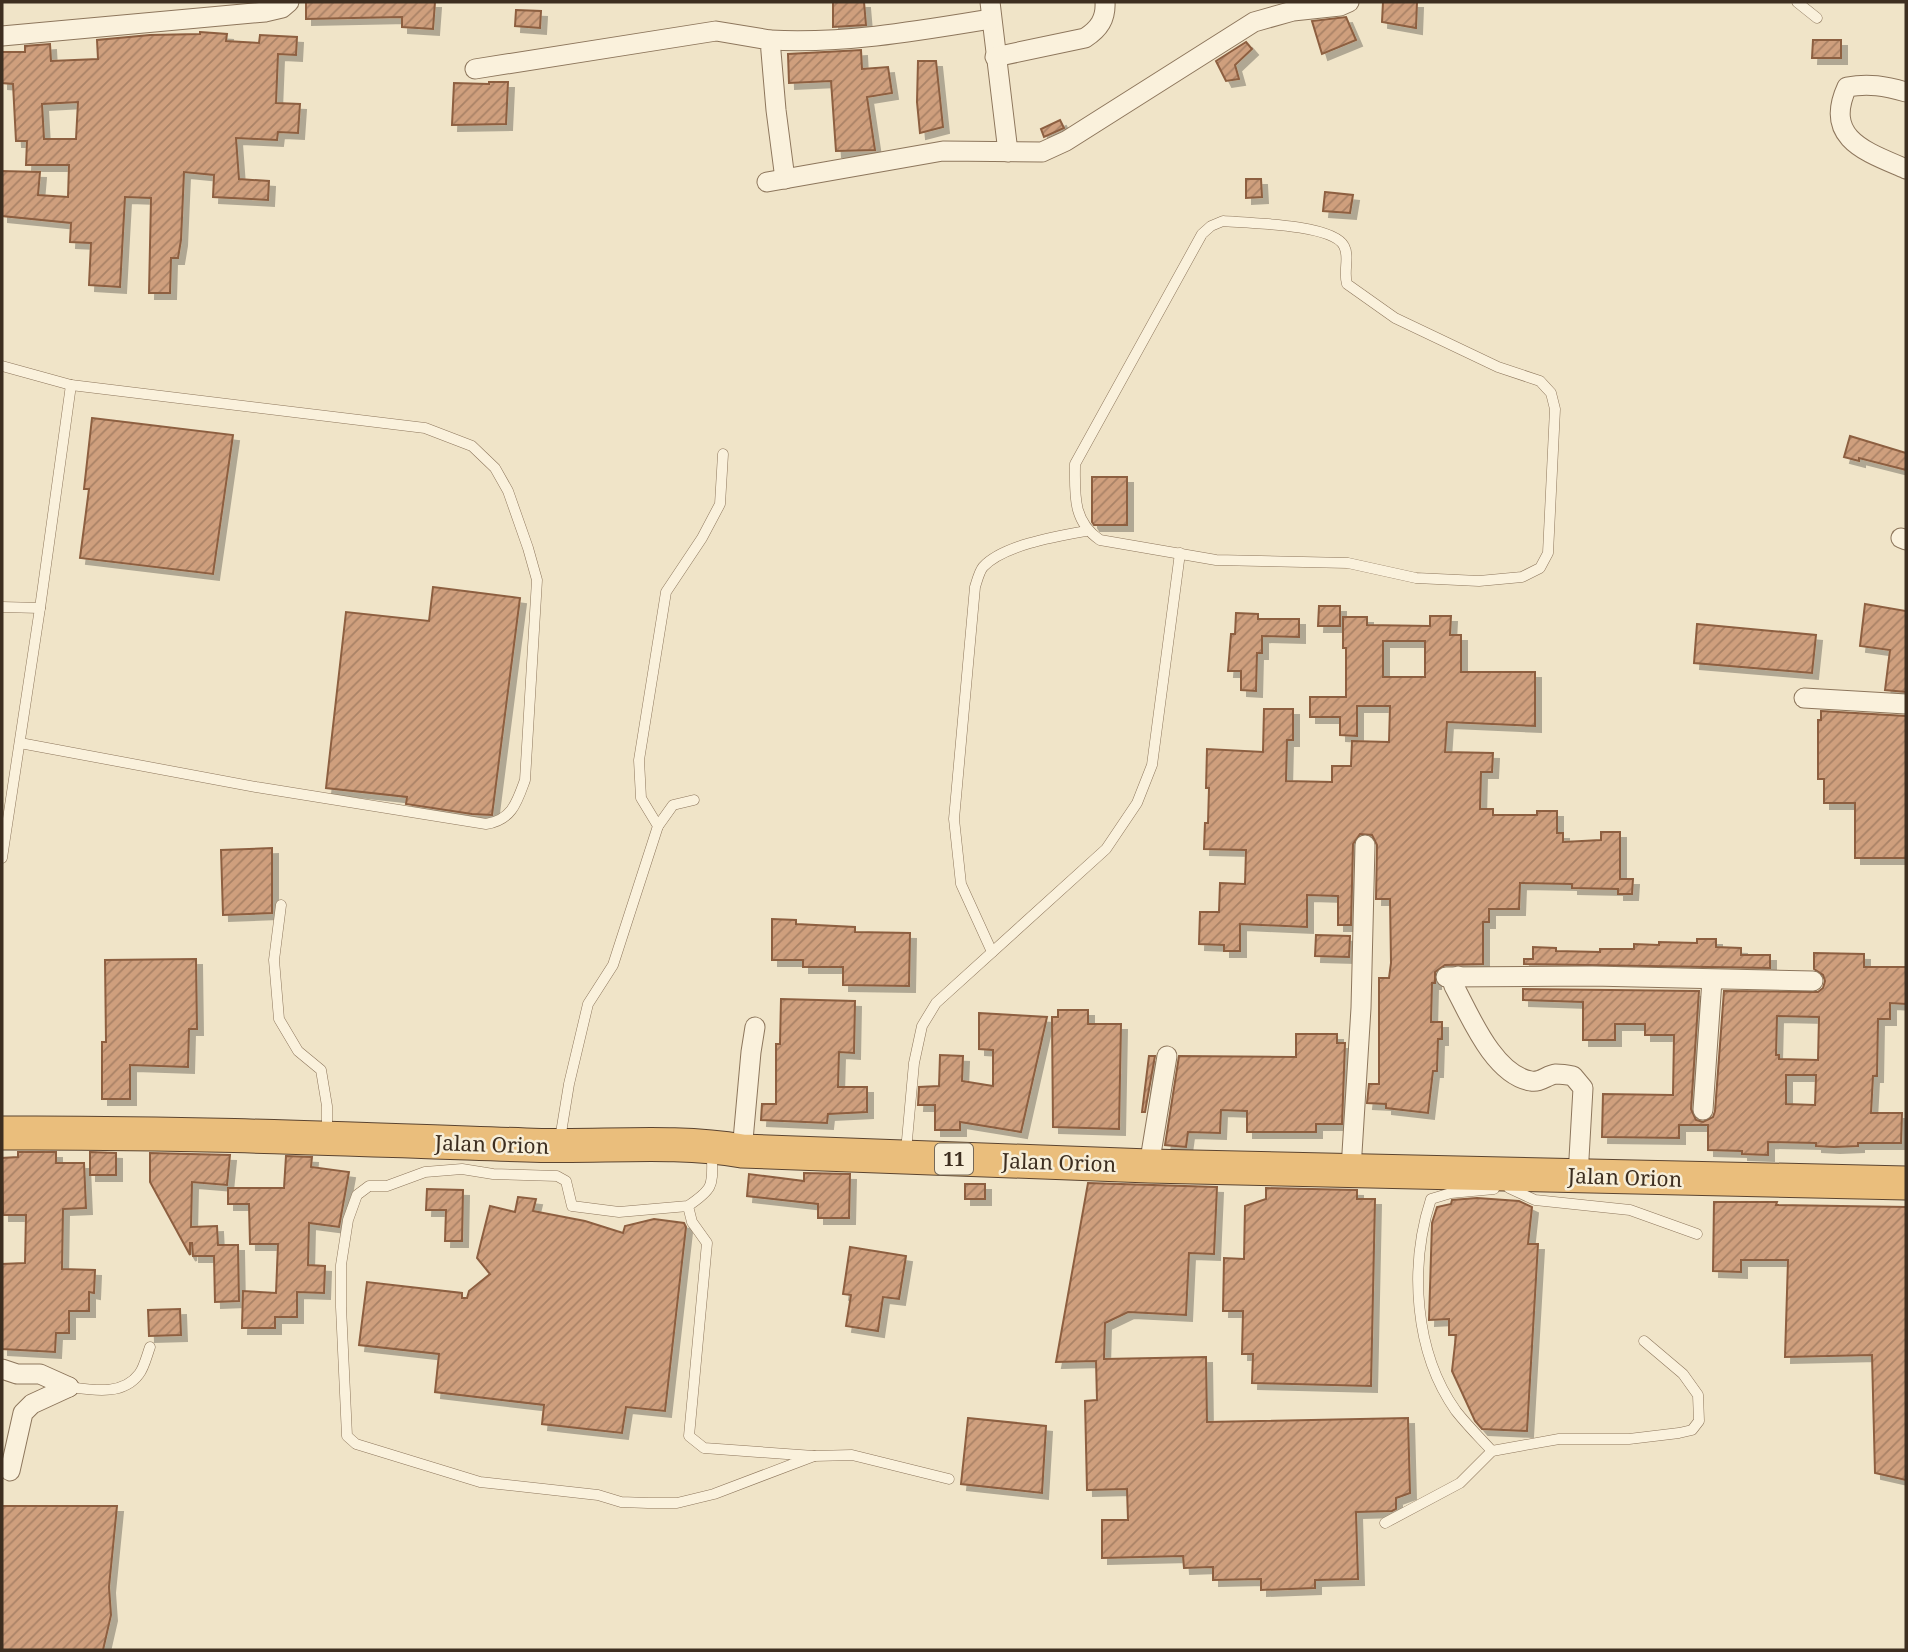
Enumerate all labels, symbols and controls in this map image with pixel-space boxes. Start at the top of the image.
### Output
street label: Jalan Orion [433,1128,550,1160]
road number: 11 [935,1144,973,1175]
street label: Jalan Orion [1000,1146,1117,1178]
street label: Jalan Orion [1566,1161,1683,1193]

